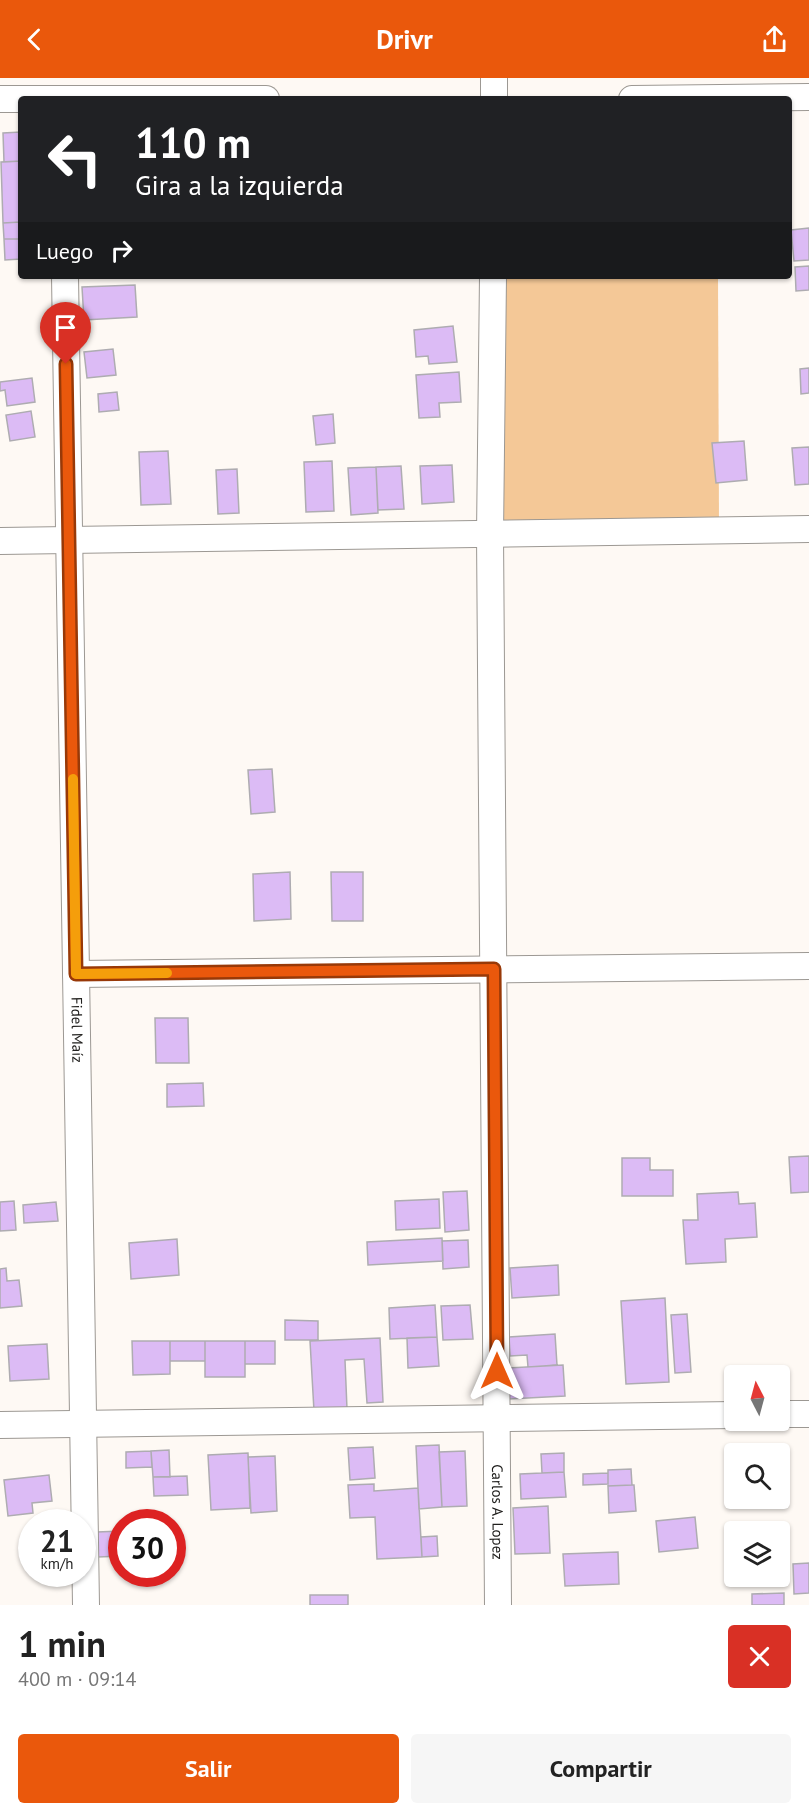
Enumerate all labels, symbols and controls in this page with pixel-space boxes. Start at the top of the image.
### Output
text: Drivr [376,22,433,56]
icon: back [18,23,51,56]
icon: share [758,23,791,56]
text: 110 m [135,115,251,170]
icon: left [36,120,114,198]
text: Gira a la izquierda [135,168,344,202]
icon: right [105,234,138,267]
text: Luego [36,237,93,265]
pin [40,302,91,364]
icon: arrive [49,311,82,344]
street label: Fidel Maíz [67,997,87,1063]
position arrow [465,1339,529,1403]
north arrow [724,1365,790,1431]
map controls [724,1365,790,1587]
button: search [724,1443,790,1509]
street label: Carlos A. Lopez [488,1464,508,1560]
speed limit sign: 30 [108,1509,186,1587]
text: 21 [40,1521,74,1560]
button: layers [724,1521,790,1587]
text: km/h [41,1554,73,1573]
text: 1 min [18,1620,106,1667]
button: close [728,1625,791,1688]
text: 400 m · 09:14 [18,1666,136,1692]
button: Salir [18,1734,399,1803]
button: Compartir [411,1734,791,1803]

